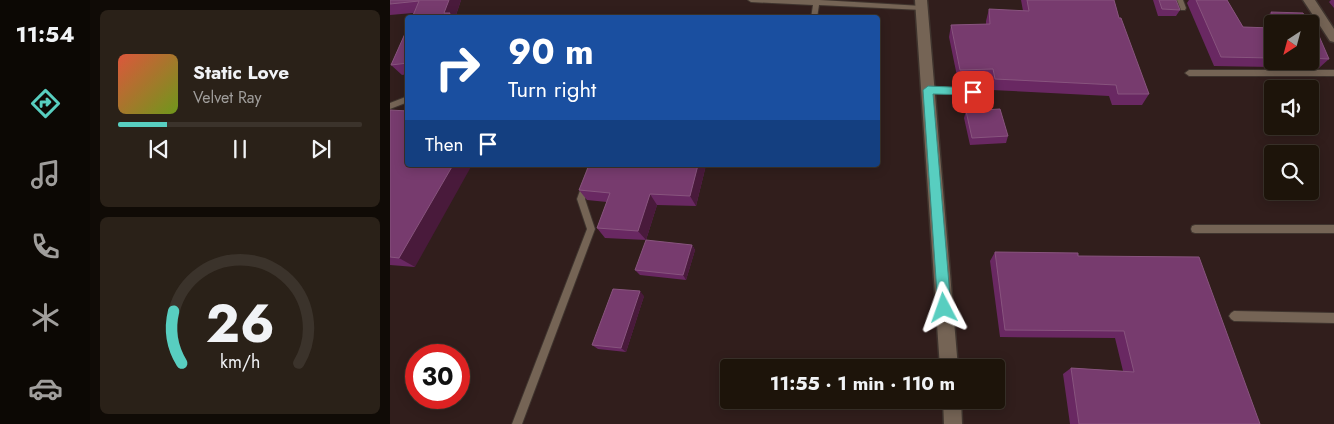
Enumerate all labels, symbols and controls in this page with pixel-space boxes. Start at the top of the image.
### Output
north arrow [1264,15,1319,70]
map controls [1264,15,1319,200]
text: 11:54 [15,18,75,50]
text: 90 m [508,27,594,77]
icon: right [425,35,490,100]
text: Static Love [193,59,289,86]
pin [952,71,994,113]
text: Turn right [508,73,596,105]
icon: arrive [959,78,987,106]
button: sound [1264,80,1319,135]
icon: directions [28,86,63,121]
text: Velvet Ray [193,86,262,109]
icon: arrive [474,130,502,158]
text: Then [425,131,464,158]
icon: previous [145,135,173,163]
icon: pause [226,135,254,163]
icon: next [307,135,335,163]
button: search [1264,145,1319,200]
icon: music [28,157,63,192]
icon: phone [28,229,63,264]
position arrow [917,281,969,333]
text: 26 [206,286,274,362]
icon: climate [28,300,63,335]
speed limit sign: 30 [405,344,470,409]
text: km/h [220,349,260,375]
text: 11:55 · 1 min · 110 m [770,370,955,397]
icon: car [28,371,63,406]

